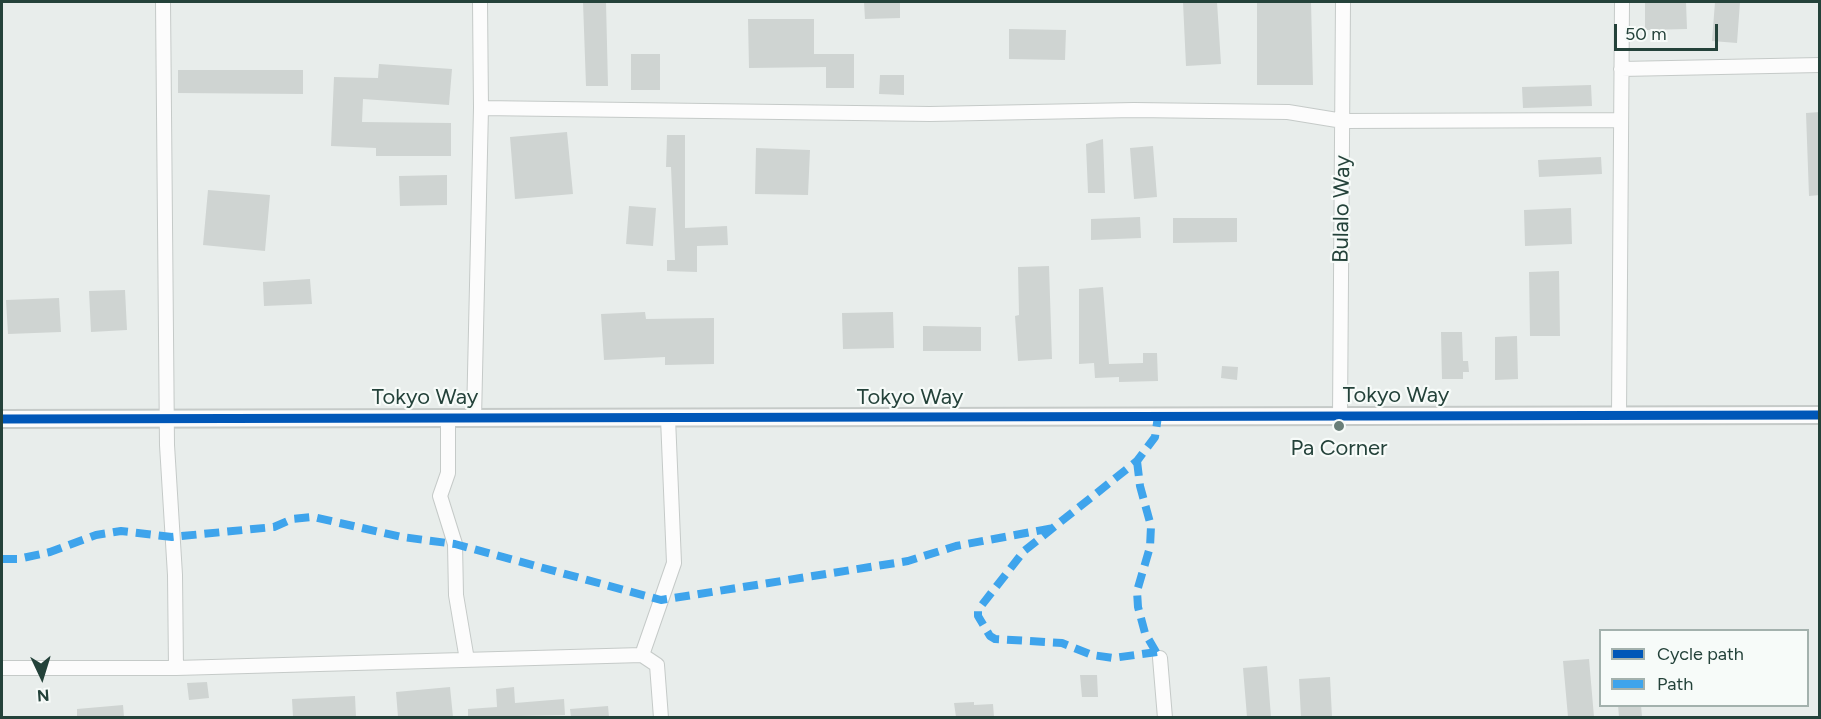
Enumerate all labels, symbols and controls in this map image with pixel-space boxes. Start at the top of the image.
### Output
scale bar [1617,12,1720,50]
text: 50 m [1625,23,1667,45]
street label: Bulalo Way [1328,155,1356,263]
street label: Tokyo Way [1343,383,1449,409]
street label: Tokyo Way [372,385,478,411]
street label: Tokyo Way [857,385,963,411]
marker: Pa Corner [1332,419,1346,433]
place label: Pa Corner [1291,436,1387,462]
legend [1599,629,1809,707]
text: Cycle path [1657,643,1744,665]
north arrow [12,647,72,707]
text: Path [1657,673,1693,695]
text: N [36,686,50,705]

